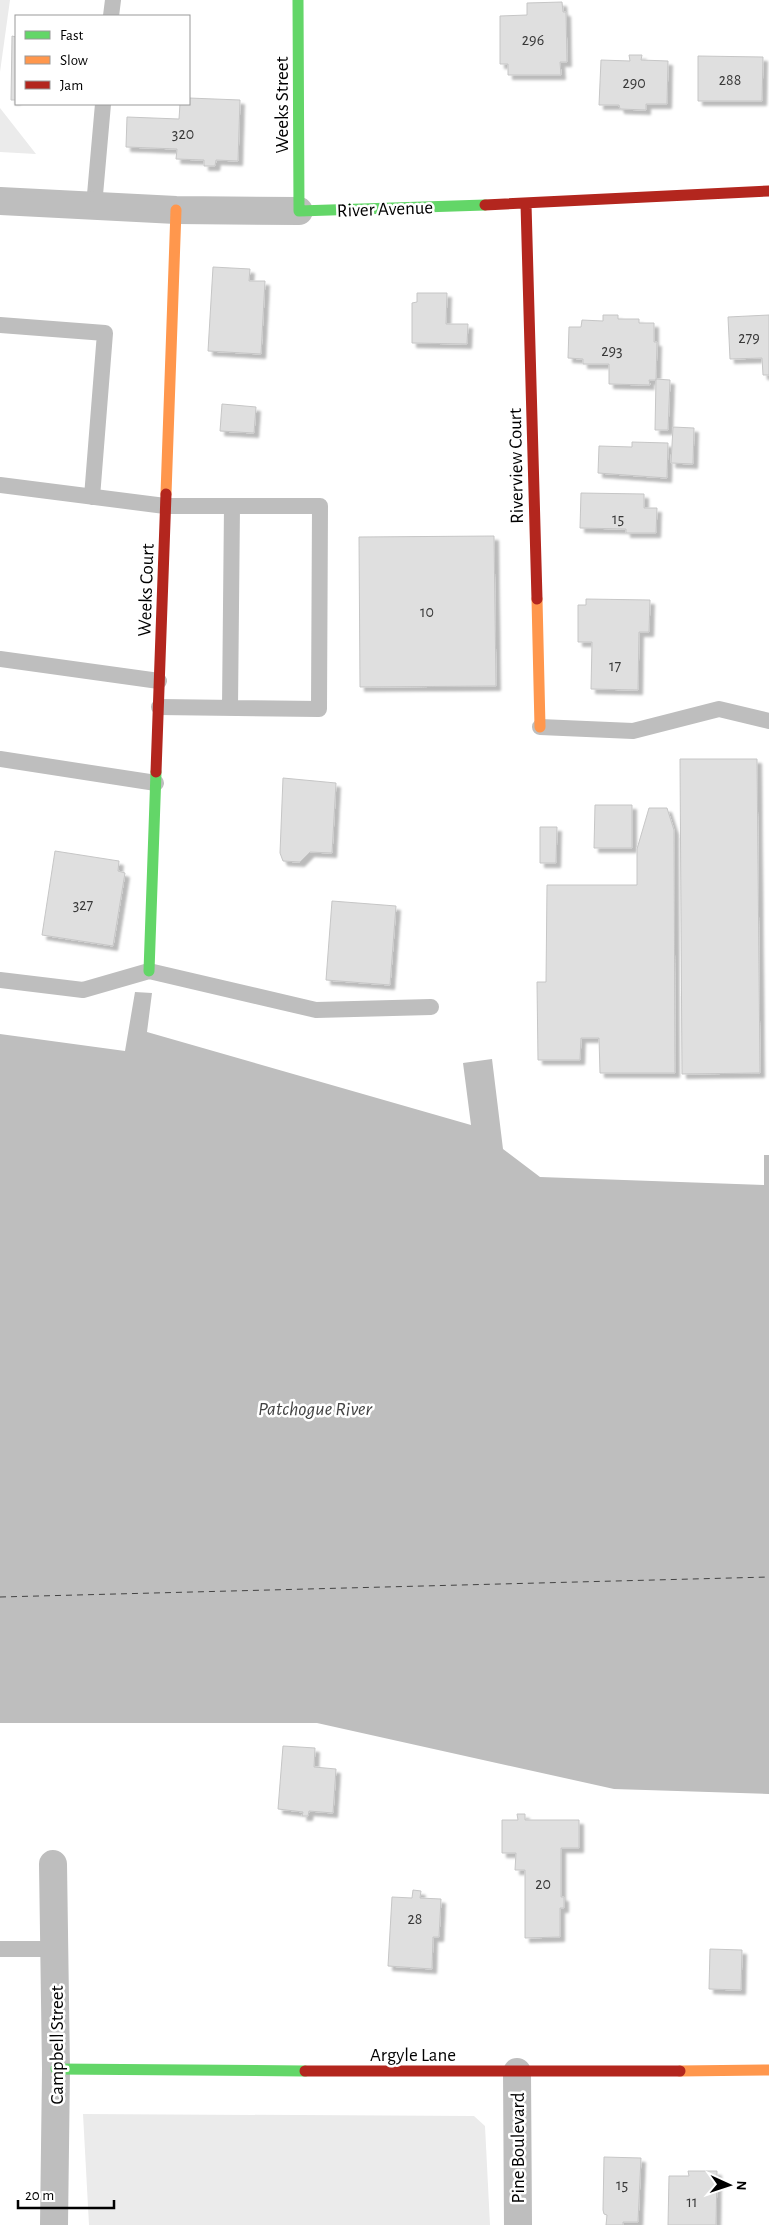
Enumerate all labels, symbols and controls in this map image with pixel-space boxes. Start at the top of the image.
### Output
legend [15,15,190,105]
text: Fast [60,28,84,43]
house number: 296 [522,32,544,48]
text: Slow [60,53,88,68]
street label: Weeks Street [273,56,292,154]
house number: 288 [719,72,741,88]
house number: 290 [622,75,646,91]
text: Jam [60,78,83,93]
house number: 320 [172,126,194,142]
street label: River Avenue [337,198,434,221]
house number: 279 [738,330,760,346]
house number: 293 [601,343,623,359]
street label: Riverview Court [506,408,527,524]
house number: 15 [612,511,624,527]
street label: Weeks Court [135,543,158,637]
house number: 10 [420,604,434,620]
house number: 17 [609,658,621,674]
house number: 327 [73,897,94,913]
water label: Patchogue River [258,1399,373,1419]
house number: 20 [535,1876,551,1892]
house number: 28 [408,1911,422,1927]
street label: Campbell Street [48,1985,67,2105]
street label: Argyle Lane [370,2046,456,2065]
street label: Pine Boulevard [509,2092,528,2203]
north arrow [704,2160,754,2210]
house number: 15 [616,2177,628,2193]
scale bar [18,2178,114,2210]
text: N [734,2180,748,2191]
text: 20 m [25,2188,54,2203]
house number: 11 [686,2194,698,2210]

